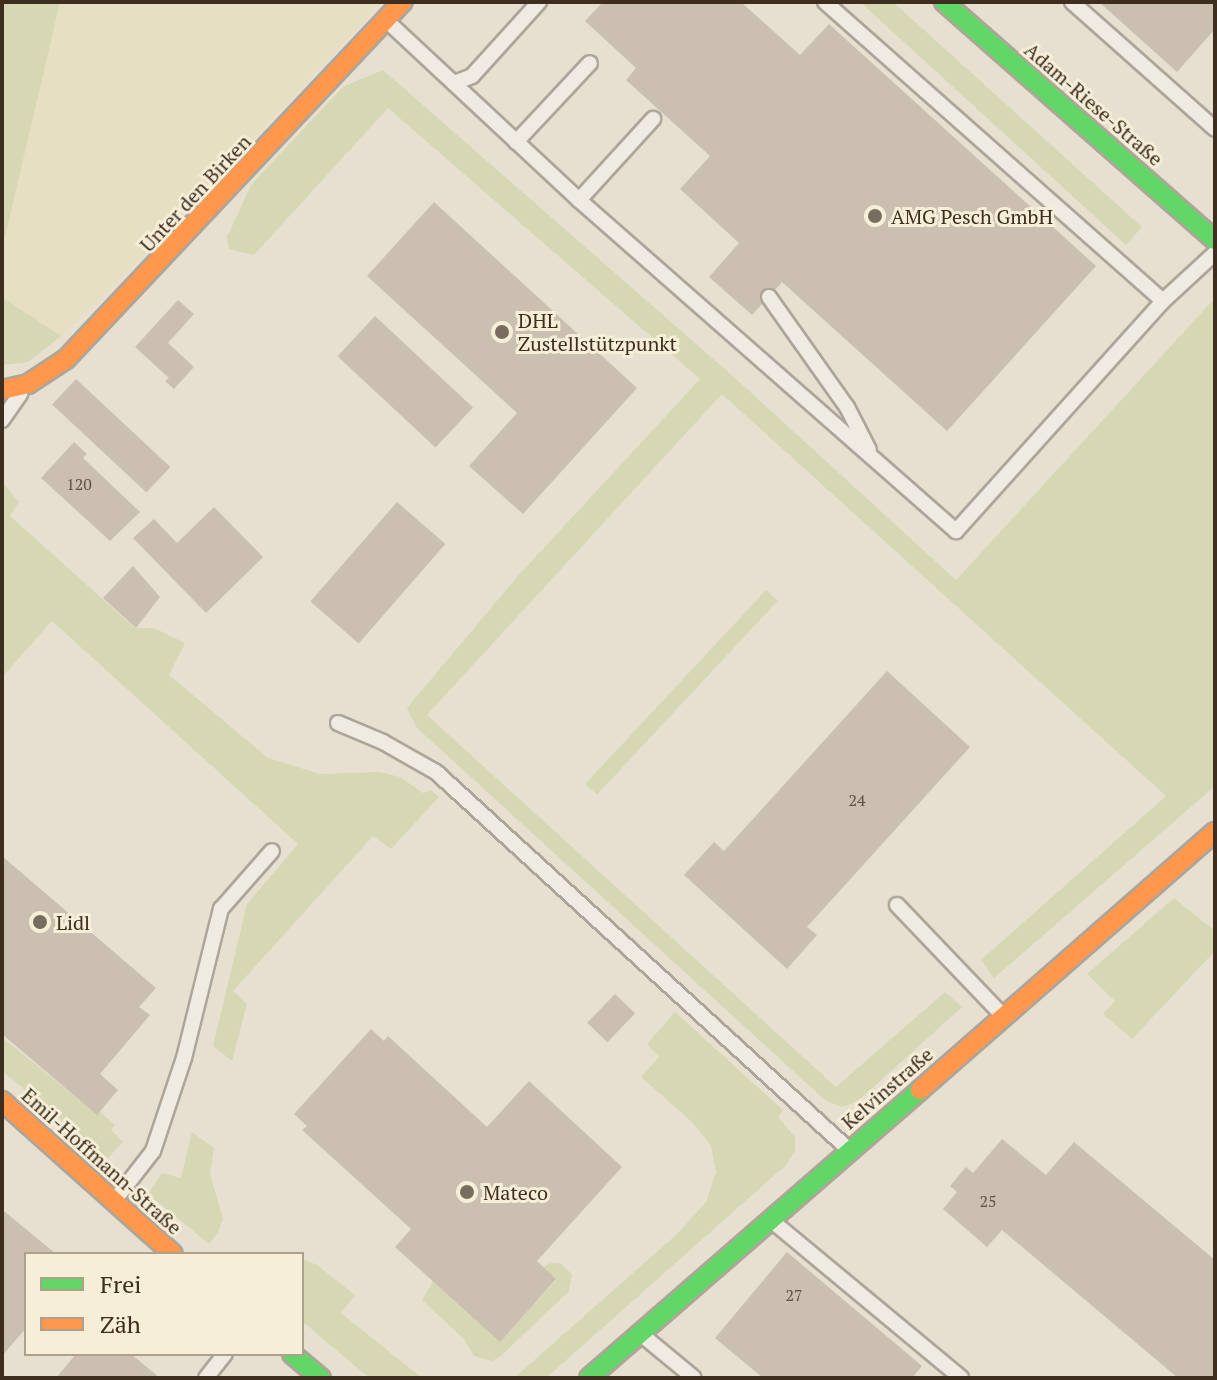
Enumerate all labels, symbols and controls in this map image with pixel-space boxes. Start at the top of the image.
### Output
street label: Adam-Riese-Straße [1020,37,1168,171]
street label: Unter den Birken [135,130,255,256]
place label: AMG Pesch GmbH [891,204,1053,228]
marker: AMG Pesch GmbH [866,207,884,225]
place label: DHL Zustellstützpunkt [518,308,677,355]
marker: DHL Zustellstützpunkt [493,323,511,341]
house number: 120 [66,474,92,494]
house number: 24 [848,790,866,810]
place label: Lidl [56,910,90,934]
marker: Lidl [31,913,49,931]
street label: Kelvinstraße [837,1042,937,1134]
street label: Emil-Hoffmann-Straße [17,1083,187,1239]
place label: Mateco [483,1180,548,1204]
marker: Mateco [458,1183,476,1201]
house number: 25 [979,1191,997,1211]
legend [24,1252,304,1356]
text: Frei [100,1268,142,1300]
house number: 27 [785,1285,803,1305]
text: Zäh [100,1308,141,1340]

